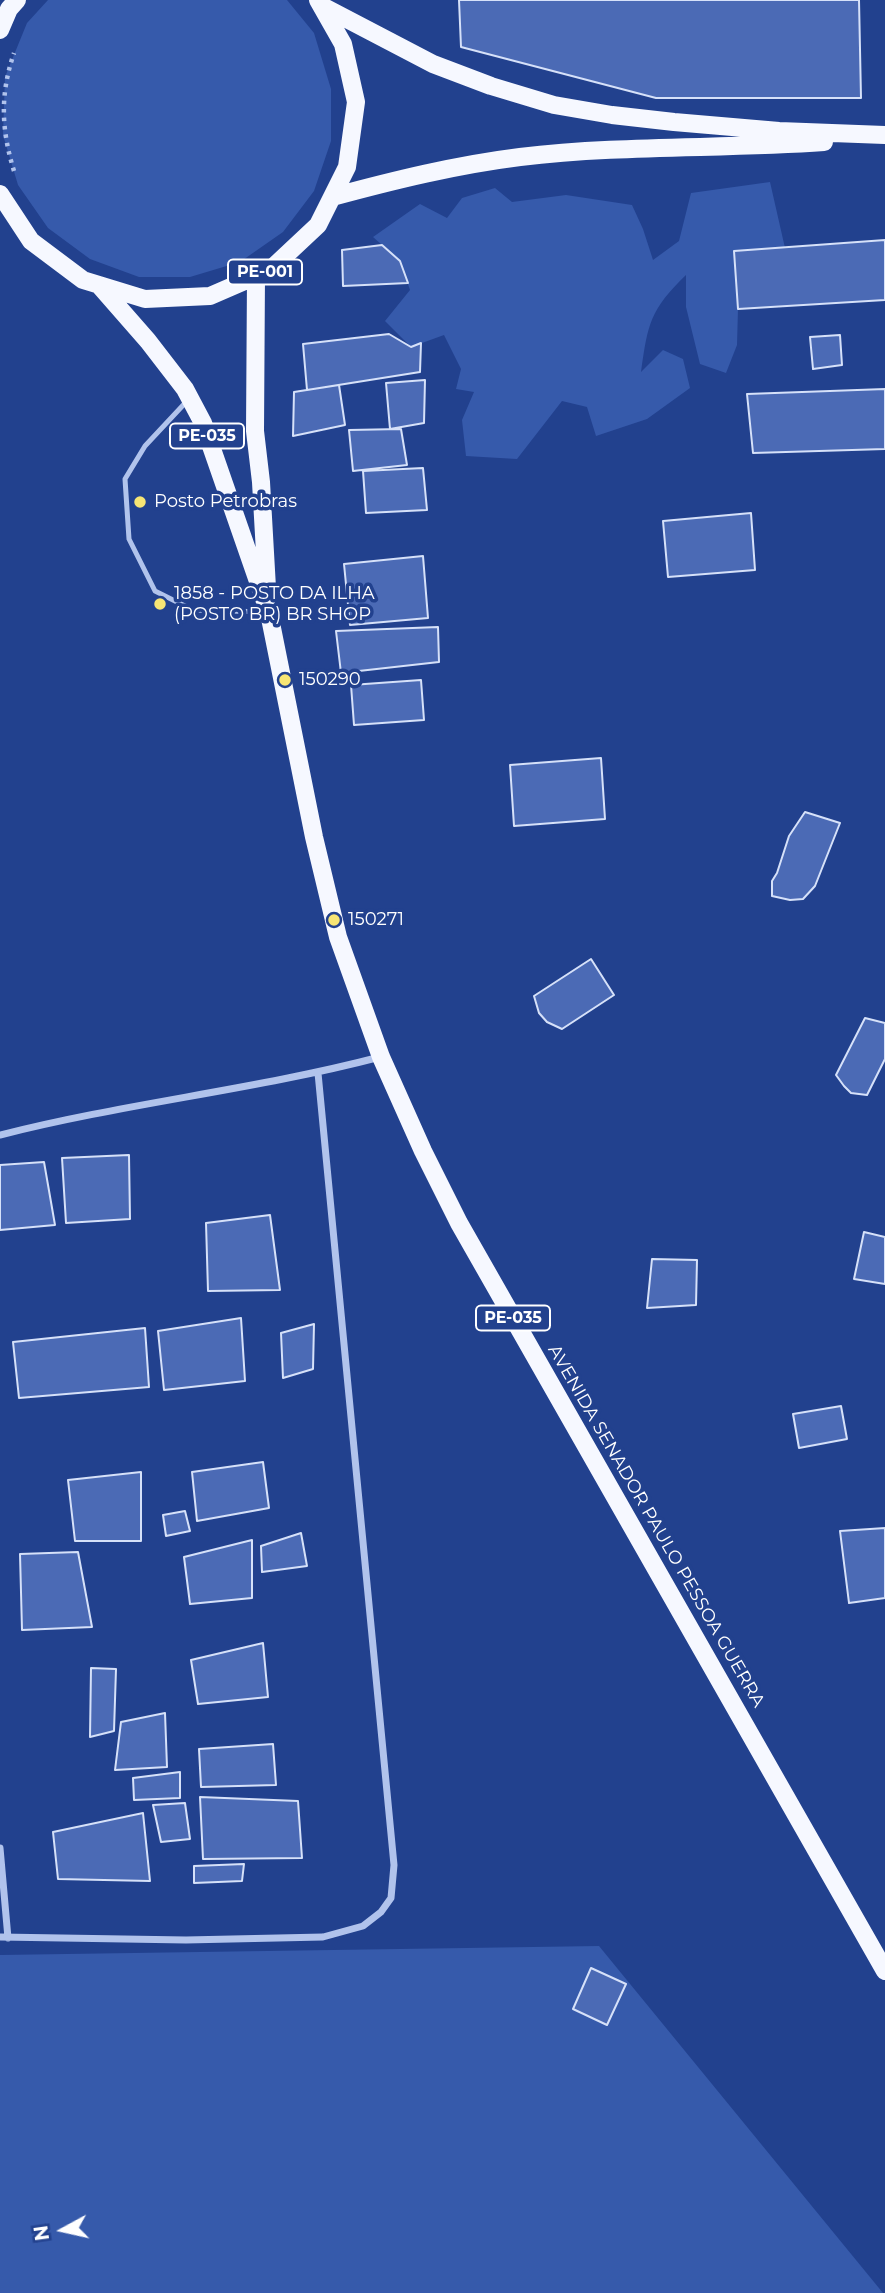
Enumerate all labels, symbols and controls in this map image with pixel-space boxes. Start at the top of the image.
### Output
road number: PE-001 [228,260,302,284]
road number: PE-035 [170,424,244,448]
place label: Posto Petrobras [154,491,297,513]
marker: Posto Petrobras [132,494,148,510]
place label: 1858 - POSTO DA ILHA (POSTO BR) BR SHOP [174,583,375,626]
marker: 1858 - POSTO DA ILHA (POSTO BR) BR SHOP [152,596,168,612]
place label: 150290 [299,669,361,691]
marker: 150290 [277,672,293,688]
place label: 150271 [348,909,404,931]
marker: 150271 [326,912,342,928]
road number: PE-035 [476,1306,550,1330]
street label: AVENIDA SENADOR PAULO PESSOA GUERRA [543,1341,769,1711]
north arrow [28,2195,98,2265]
text: N [29,2224,54,2242]

